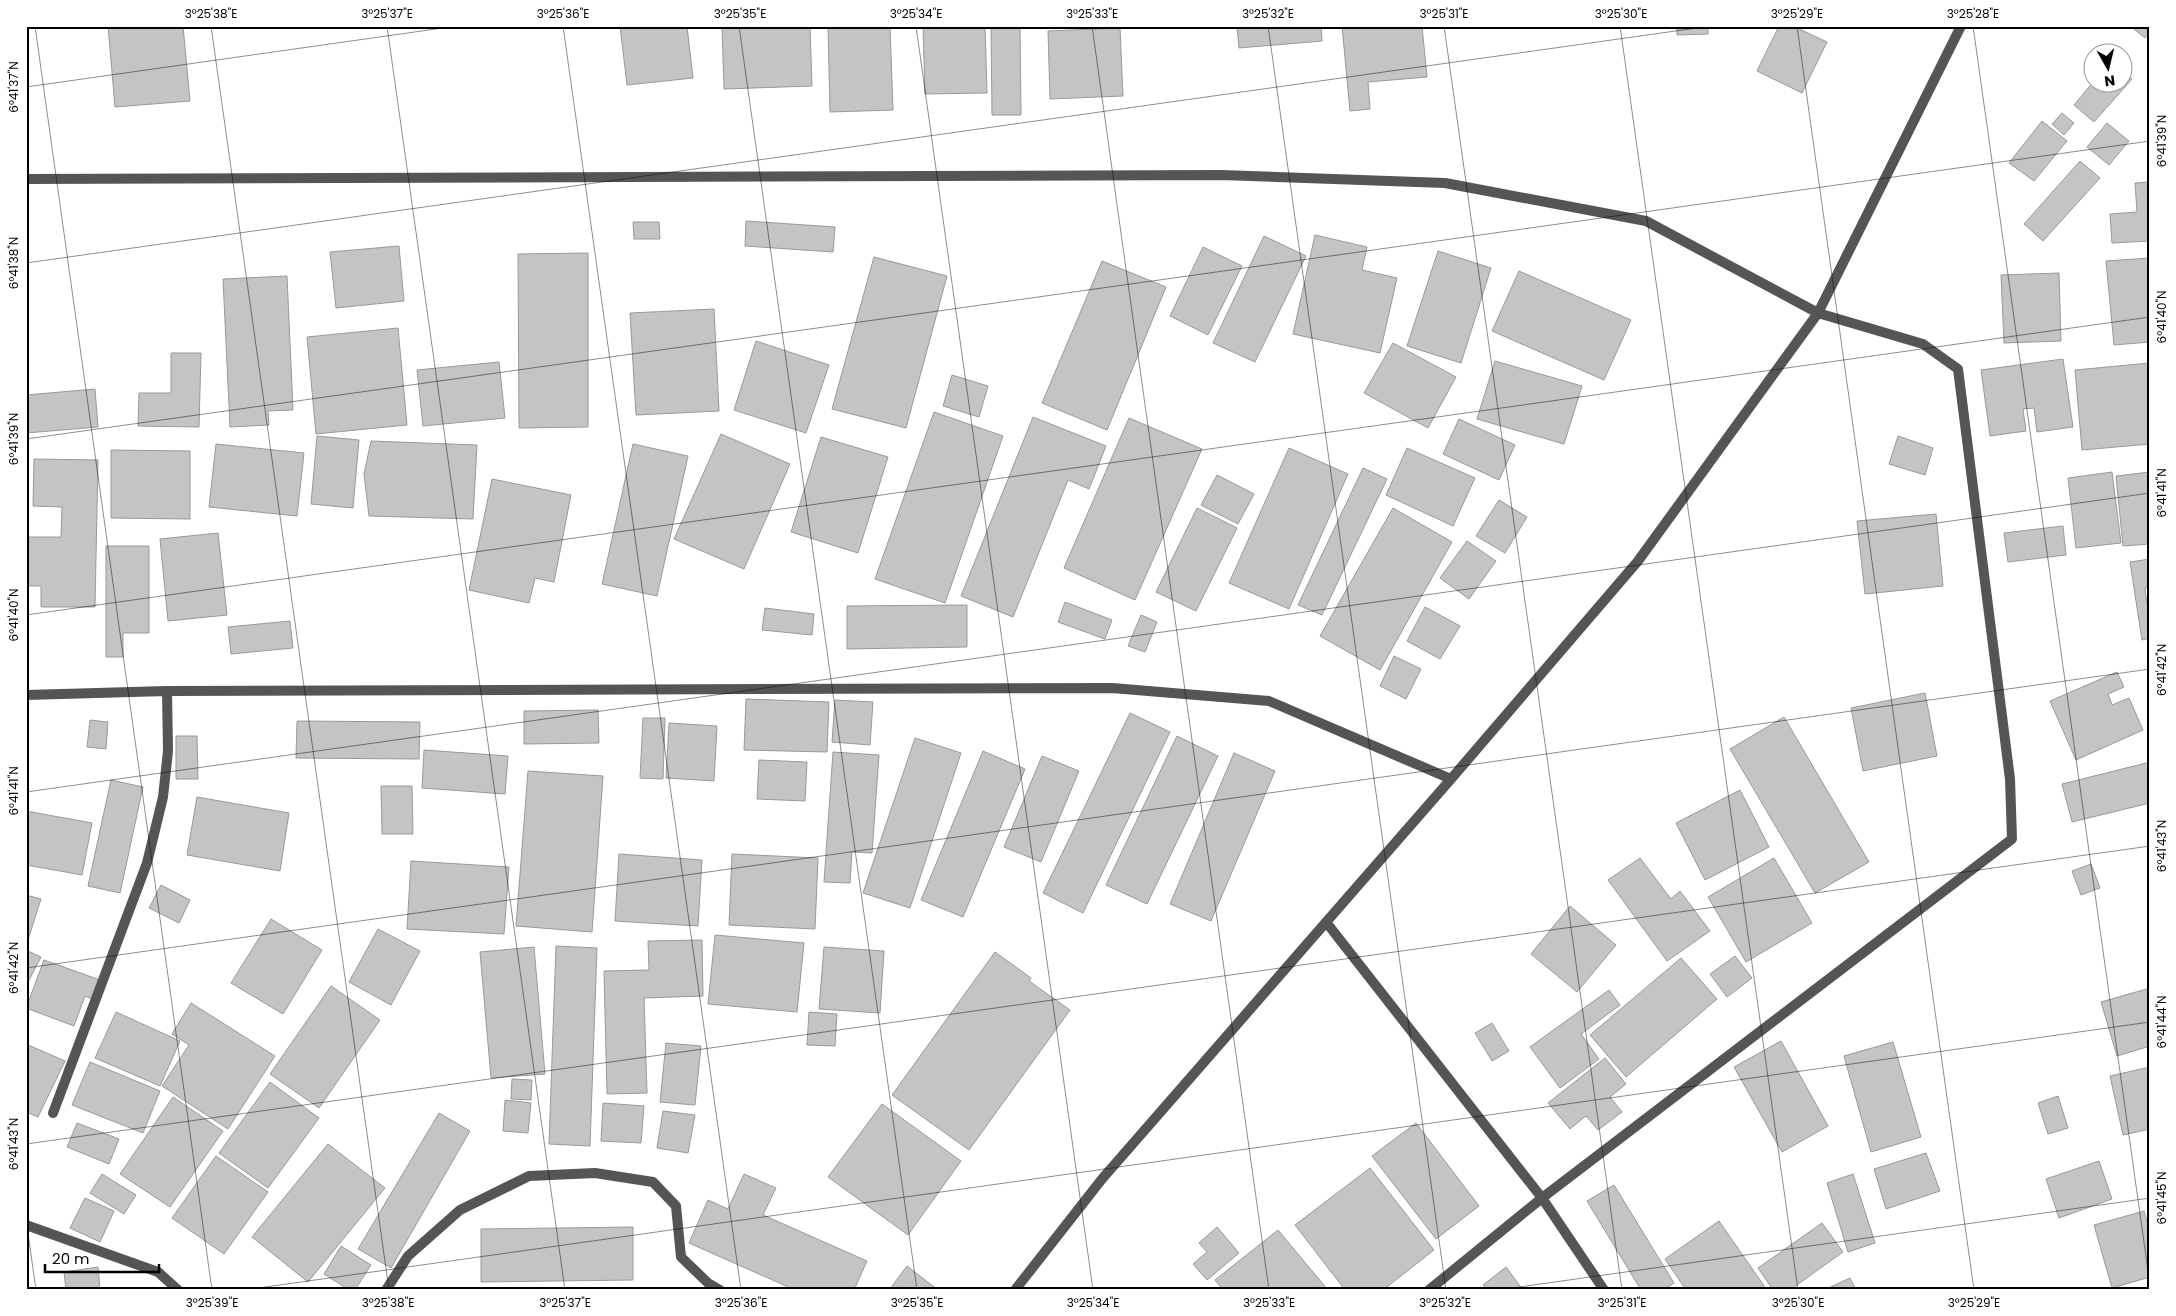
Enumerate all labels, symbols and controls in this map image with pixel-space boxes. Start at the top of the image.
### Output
text: 3°25'38"E [185,5,237,22]
text: 3°25'37"E [361,5,413,22]
text: 3°25'36"E [537,5,589,22]
text: 3°25'35"E [714,5,766,22]
text: 3°25'34"E [890,5,942,22]
text: 3°25'33"E [1066,5,1118,22]
text: 3°25'32"E [1242,5,1294,22]
text: 3°25'31"E [1420,5,1468,22]
text: 3°25'30"E [1595,5,1647,22]
text: 3°25'29"E [1771,5,1823,22]
text: 3°25'28"E [1947,5,1999,22]
north arrow [2084,42,2134,92]
text: 6°41'37"N [5,61,22,113]
text: N [2103,70,2116,92]
text: 6°41'39"N [2153,115,2170,167]
text: 6°41'38"N [5,237,22,289]
text: 6°41'40"N [2153,291,2170,343]
text: 6°41'39"N [5,413,22,465]
text: 6°41'41"N [2153,468,2170,518]
text: 6°41'40"N [5,589,22,641]
text: 6°41'42"N [2153,644,2170,696]
text: 6°41'41"N [5,766,22,816]
text: 6°41'43"N [2153,820,2170,872]
text: 6°41'42"N [5,942,22,994]
text: 6°41'44"N [2153,996,2170,1048]
text: 6°41'43"N [5,1118,22,1170]
text: 6°41'45"N [2153,1172,2170,1224]
scale bar [45,1241,159,1273]
text: 20 m [52,1248,90,1269]
text: 3°25'39"E [186,1294,238,1311]
text: 3°25'38"E [362,1294,414,1311]
text: 3°25'37"E [539,1294,591,1311]
text: 3°25'36"E [715,1294,767,1311]
text: 3°25'35"E [891,1294,943,1311]
text: 3°25'34"E [1067,1294,1119,1311]
text: 3°25'33"E [1243,1294,1295,1311]
text: 3°25'32"E [1419,1294,1471,1311]
text: 3°25'31"E [1598,1294,1646,1311]
text: 3°25'30"E [1772,1294,1824,1311]
text: 3°25'29"E [1948,1294,2000,1311]

